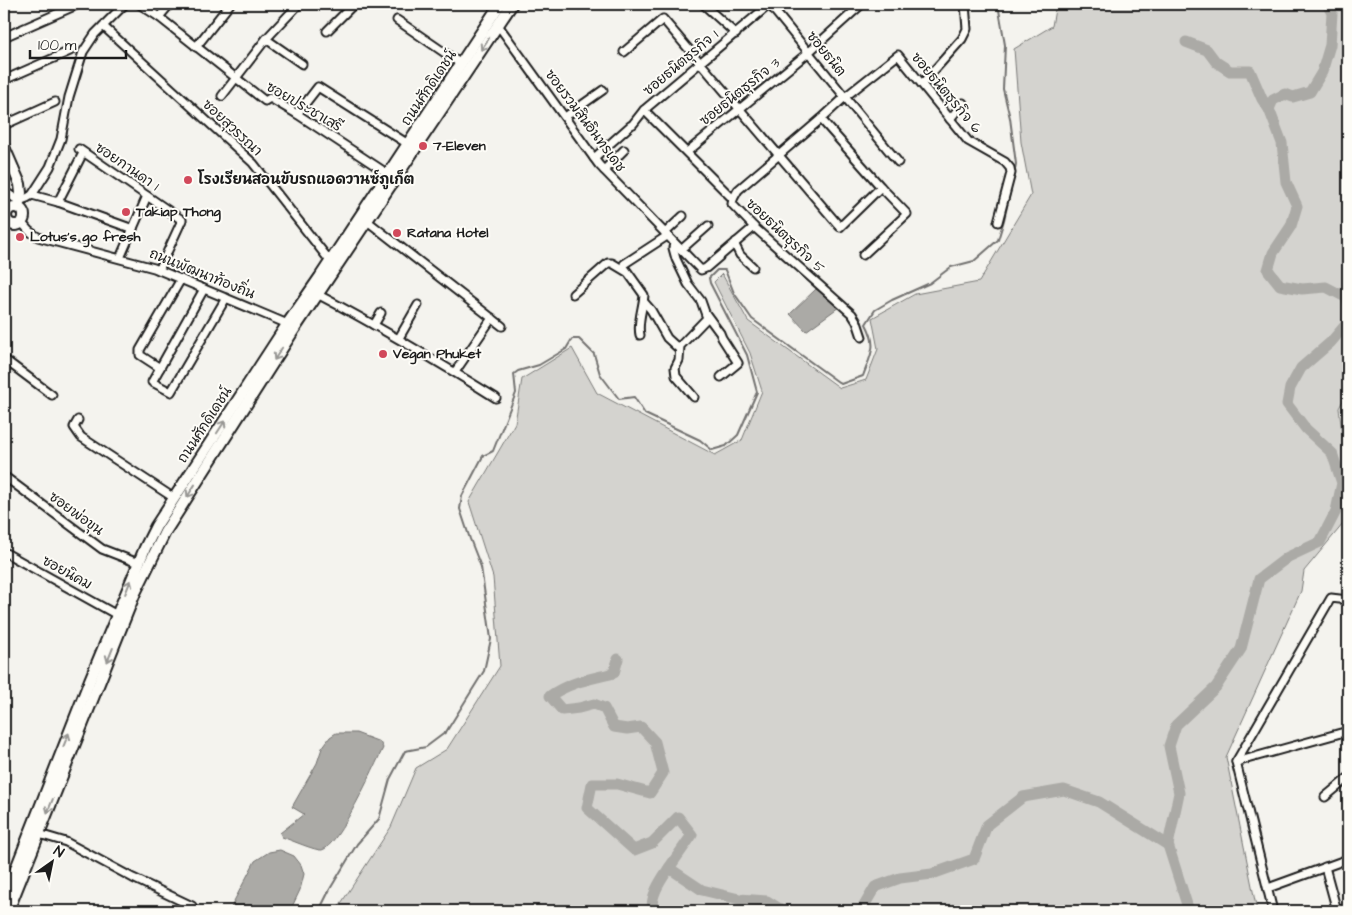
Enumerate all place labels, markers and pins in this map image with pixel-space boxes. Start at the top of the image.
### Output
place label: 7-Eleven [432,136,486,156]
marker: 7-Eleven [417,140,429,152]
place label: โรงเรียนสอนขับรถแอดวานซ์ภูเก็ต [197,169,415,190]
marker: โรงเรียนสอนขับรถแอดวานซ์ภูเก็ต [182,174,194,186]
place label: Takiap Thong [135,202,222,223]
marker: Takiap Thong [120,206,132,218]
place label: Ratana Hotel [407,223,489,243]
place label: Lotus's go fresh [30,227,142,248]
marker: Ratana Hotel [391,227,403,239]
marker: Lotus's go fresh [14,231,26,243]
place label: Vegan Phuket [392,344,481,365]
marker: Vegan Phuket [377,348,389,360]

